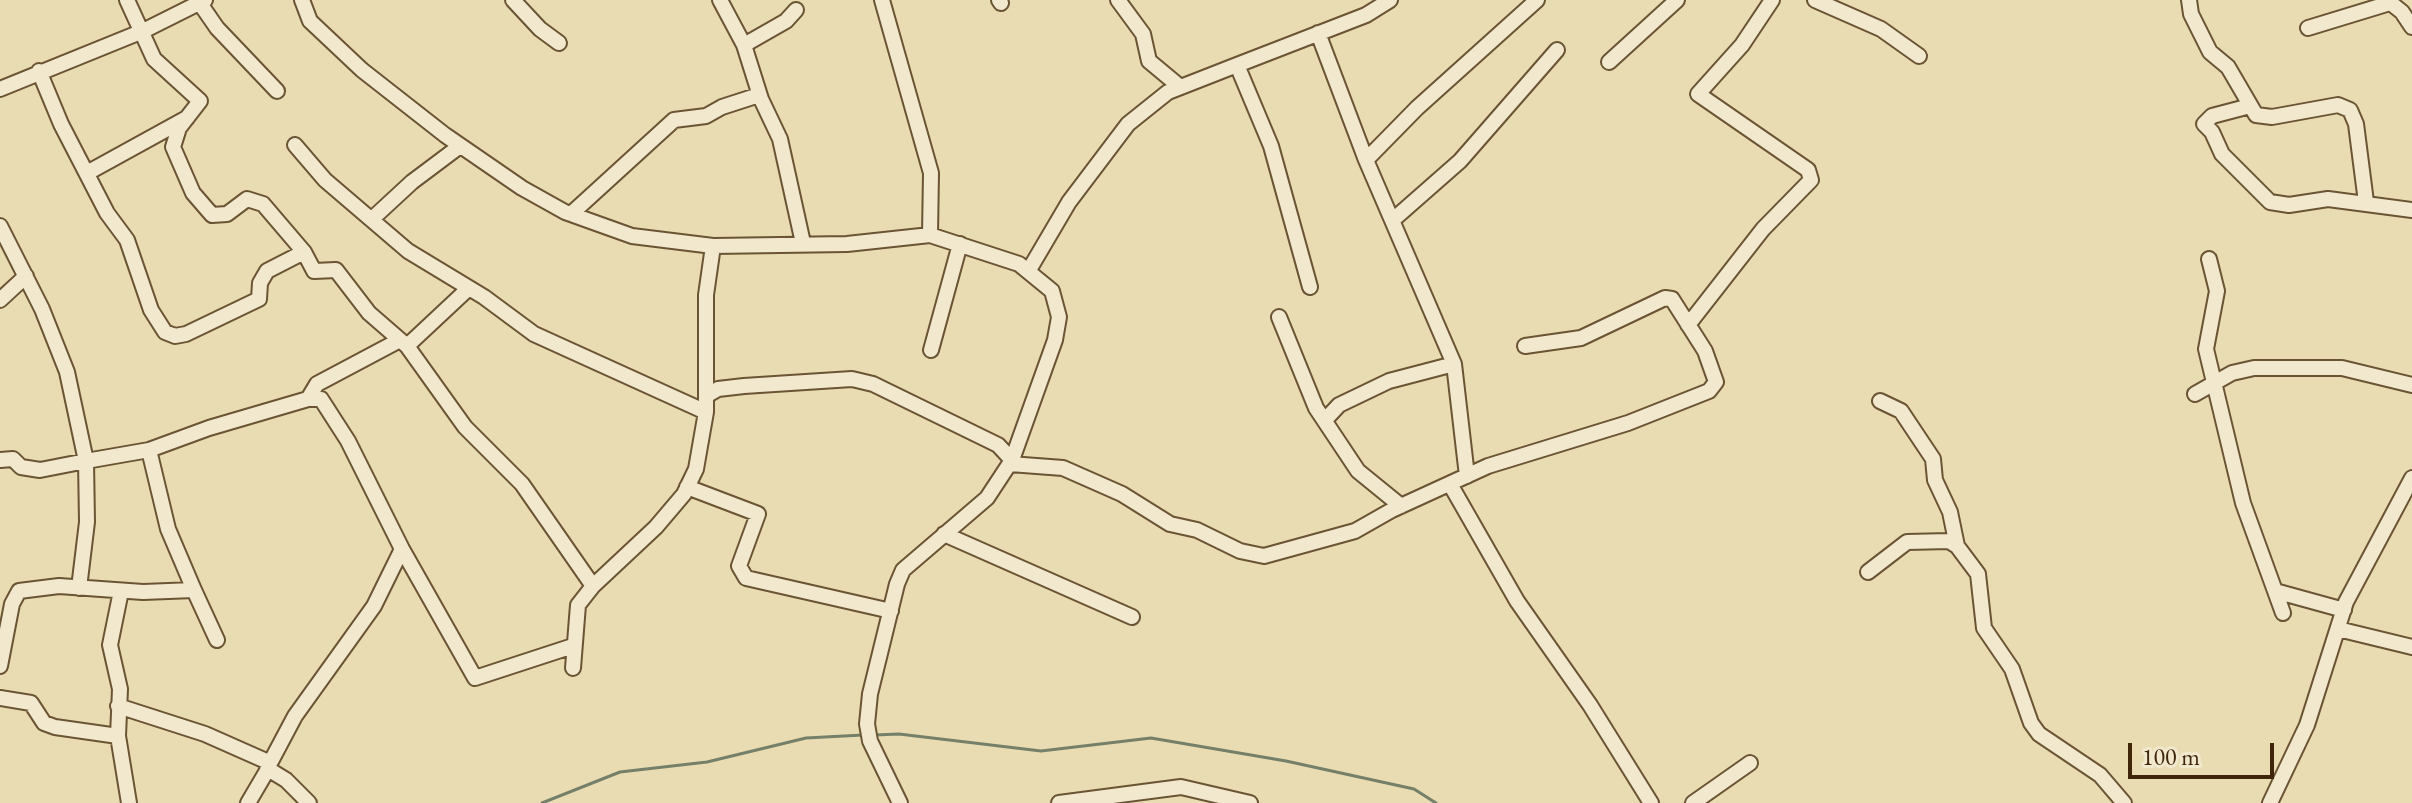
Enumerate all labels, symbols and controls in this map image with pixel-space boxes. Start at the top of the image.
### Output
scale bar [2132,727,2278,777]
text: 100 m [2142,741,2200,772]

